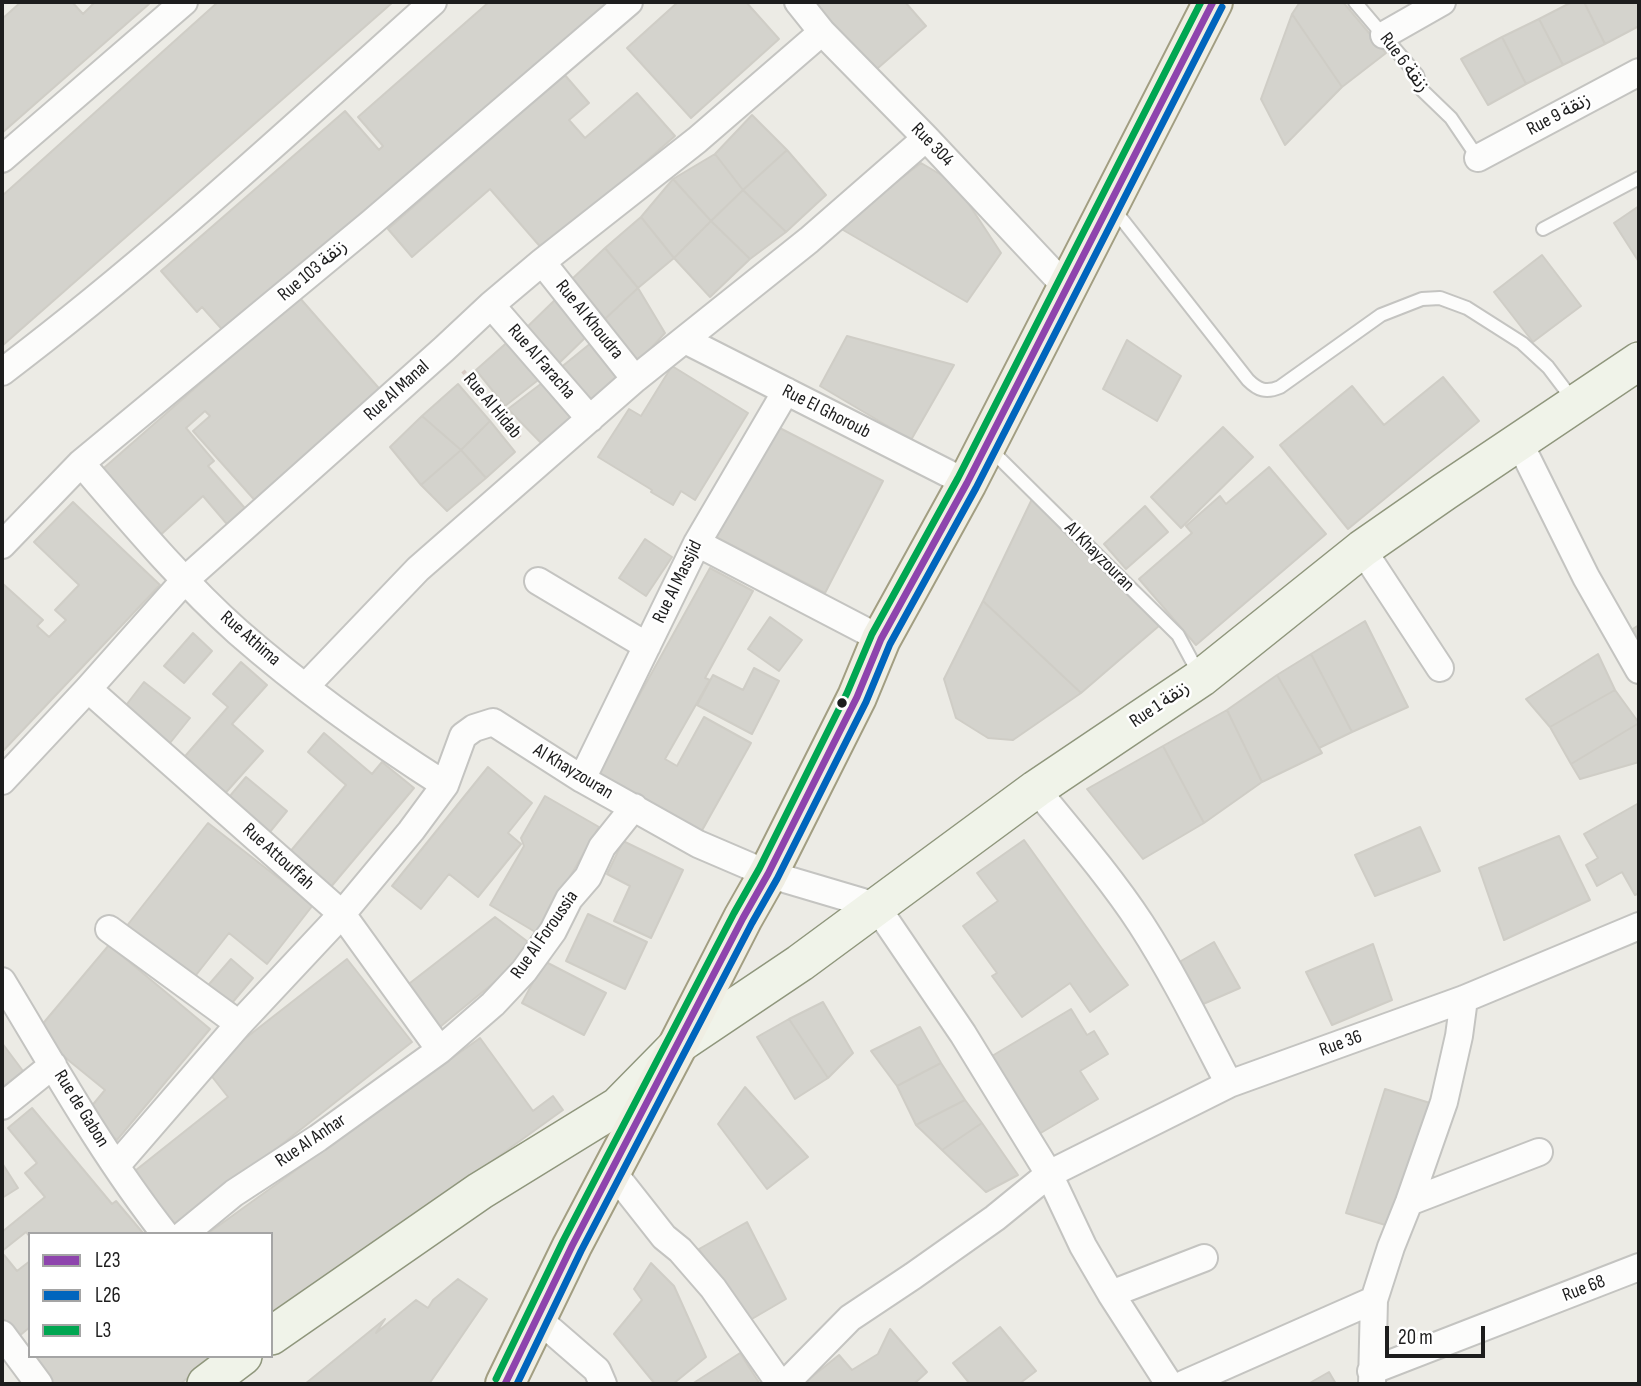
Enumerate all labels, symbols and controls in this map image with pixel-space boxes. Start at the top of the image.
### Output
street label: Rue 6 زنقة [1374,29,1434,97]
street label: Rue 9 زنقة [1523,89,1595,141]
street label: Rue 304 [906,118,958,172]
street label: Rue 103 زنقة [274,235,352,307]
street label: Rue Al Khoudra [550,276,628,364]
street label: Rue Al Faracha [502,320,580,404]
street label: Rue Al Manal [360,356,434,426]
street label: Rue Al Hidab [458,369,526,443]
street label: Rue El Ghoroub [778,380,874,444]
street label: Al Khayzouran [1059,517,1139,597]
street label: Rue Al Massjid [648,537,708,627]
street label: Rue Athima [215,607,285,671]
street label: Rue 1 زنقة [1126,677,1194,733]
unlabelled marker [835,696,849,710]
street label: Al Khayzouran [529,739,617,805]
street label: Rue Attouffah [237,819,319,895]
street label: Rue Al Foroussia [506,887,584,983]
street label: Rue 36 [1317,1026,1365,1062]
street label: Rue de Gabon [48,1066,114,1152]
street label: Rue Al Anhar [272,1109,350,1173]
legend [28,1232,273,1358]
text: L23 [95,1248,120,1273]
street label: Rue 68 [1559,1270,1609,1308]
text: L26 [95,1283,121,1308]
scale bar [1389,1312,1489,1356]
text: L3 [95,1318,111,1343]
text: 20 m [1398,1325,1433,1350]

